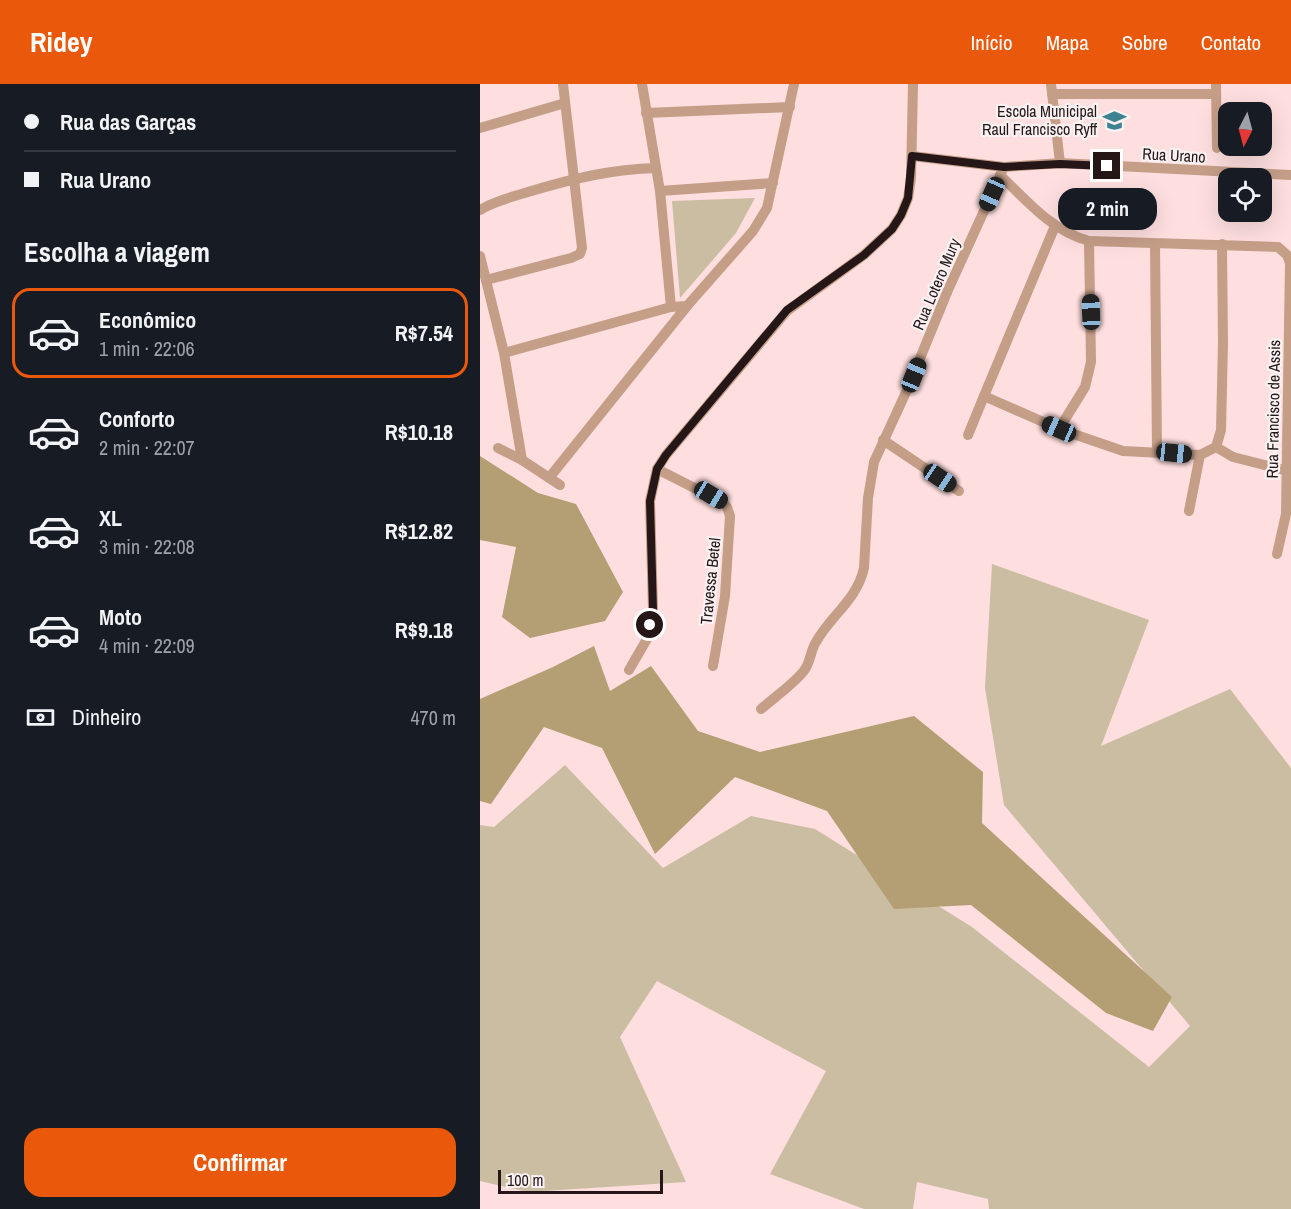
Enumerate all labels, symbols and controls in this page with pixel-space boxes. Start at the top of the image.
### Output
text: Ridey [30,23,93,61]
text: Início [971,28,1013,57]
text: Mapa [1046,28,1089,57]
text: Sobre [1122,28,1168,57]
text: Contato [1201,28,1261,57]
place label: Escola Municipal Raul Francisco Ryff [982,100,1098,140]
north arrow [1218,102,1272,156]
map controls [1218,102,1272,222]
text: Rua das Garças [60,107,196,137]
school or university icon: Escola Municipal Raul Francisco Ryff [1102,107,1128,133]
street label: Rua Urano [1142,142,1206,168]
route end [1093,152,1120,179]
text: Rua Urano [60,165,151,195]
button: locate [1218,168,1272,222]
car [976,174,1008,214]
callout: 2 min [1058,187,1156,229]
text: 2 min [1086,195,1129,222]
text: Escolha a viagem [24,234,210,270]
street label: Rua Lotero Mury [907,234,965,333]
car [1081,294,1101,330]
text: Econômico [99,305,196,335]
icon: car [27,306,81,360]
text: R$7.54 [395,318,453,348]
text: 1 min · 22:06 [99,335,195,362]
street label: Rua Francisco de Assis [1261,340,1285,478]
car [899,355,929,395]
text: Conforto [99,404,175,434]
icon: car [27,405,81,459]
car [1039,413,1079,445]
text: R$10.18 [385,417,453,447]
text: 2 min · 22:07 [99,434,195,461]
car [1155,442,1193,464]
car [920,460,960,496]
car [691,478,731,512]
text: XL [99,503,122,533]
icon: car [27,504,81,558]
text: R$12.82 [385,516,453,546]
text: 3 min · 22:08 [99,533,195,560]
street label: Travessa Betel [695,536,725,625]
text: Moto [99,602,142,632]
icon: car [27,603,81,657]
route start [636,611,663,638]
text: R$9.18 [395,615,453,645]
text: 4 min · 22:09 [99,632,195,659]
icon: cash [24,701,57,734]
text: Dinheiro [72,702,141,732]
text: 470 m [410,704,456,731]
button: Confirmar [24,1128,456,1197]
scale bar [498,1167,663,1194]
text: 100 m [507,1169,543,1191]

